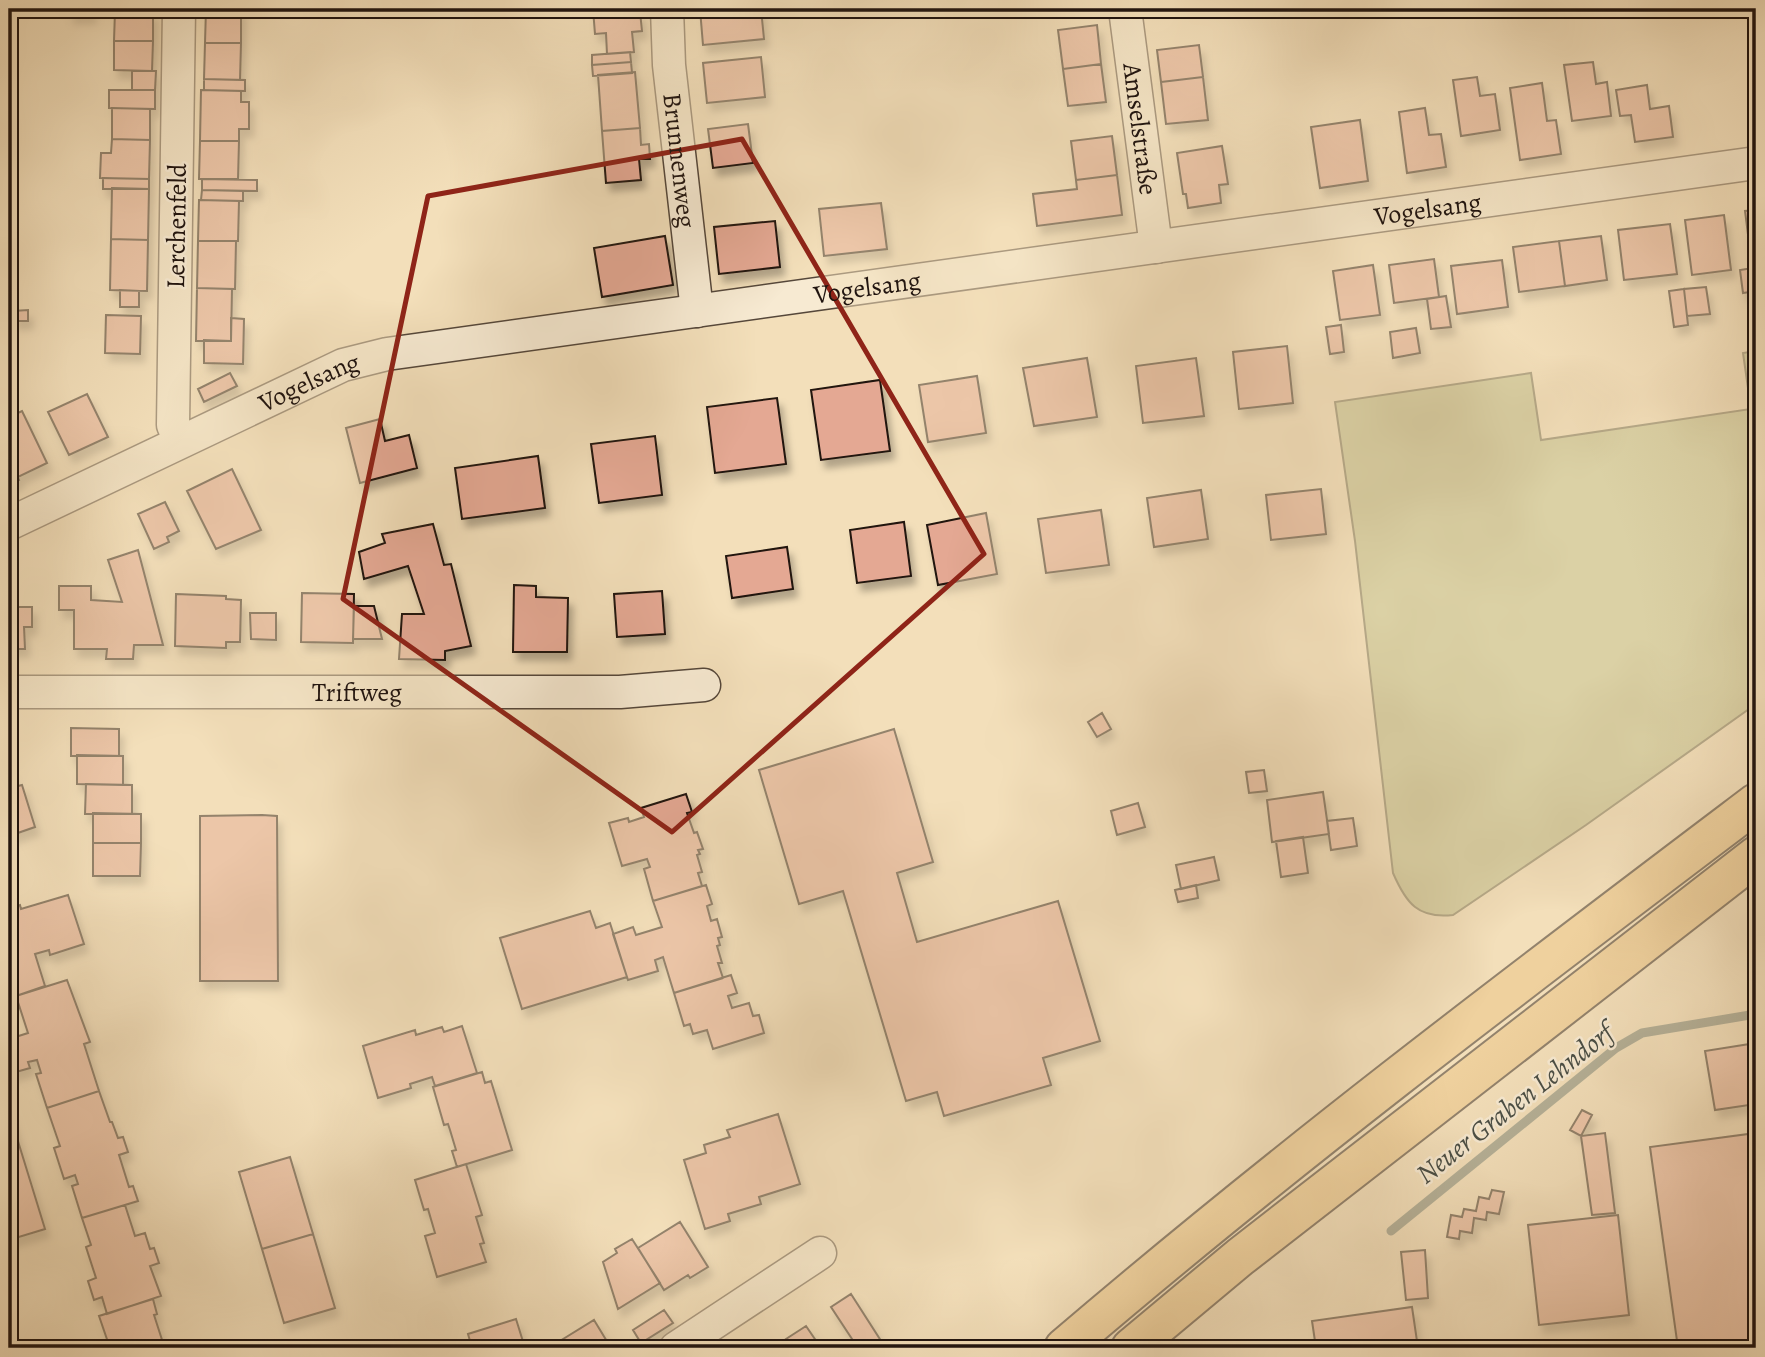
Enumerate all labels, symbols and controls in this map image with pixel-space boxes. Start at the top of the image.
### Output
street label: Amselstraße [1114,60,1166,197]
street label: Brunnenweg [654,91,704,230]
street label: Lerchenfeld [158,163,195,289]
street label: Vogelsang [1371,185,1484,234]
street label: Vogelsang [810,263,923,312]
street label: Vogelsang [252,345,363,421]
street label: Triftweg [312,675,402,710]
water label: Neuer Graben Lehndorf [1408,1011,1626,1193]

